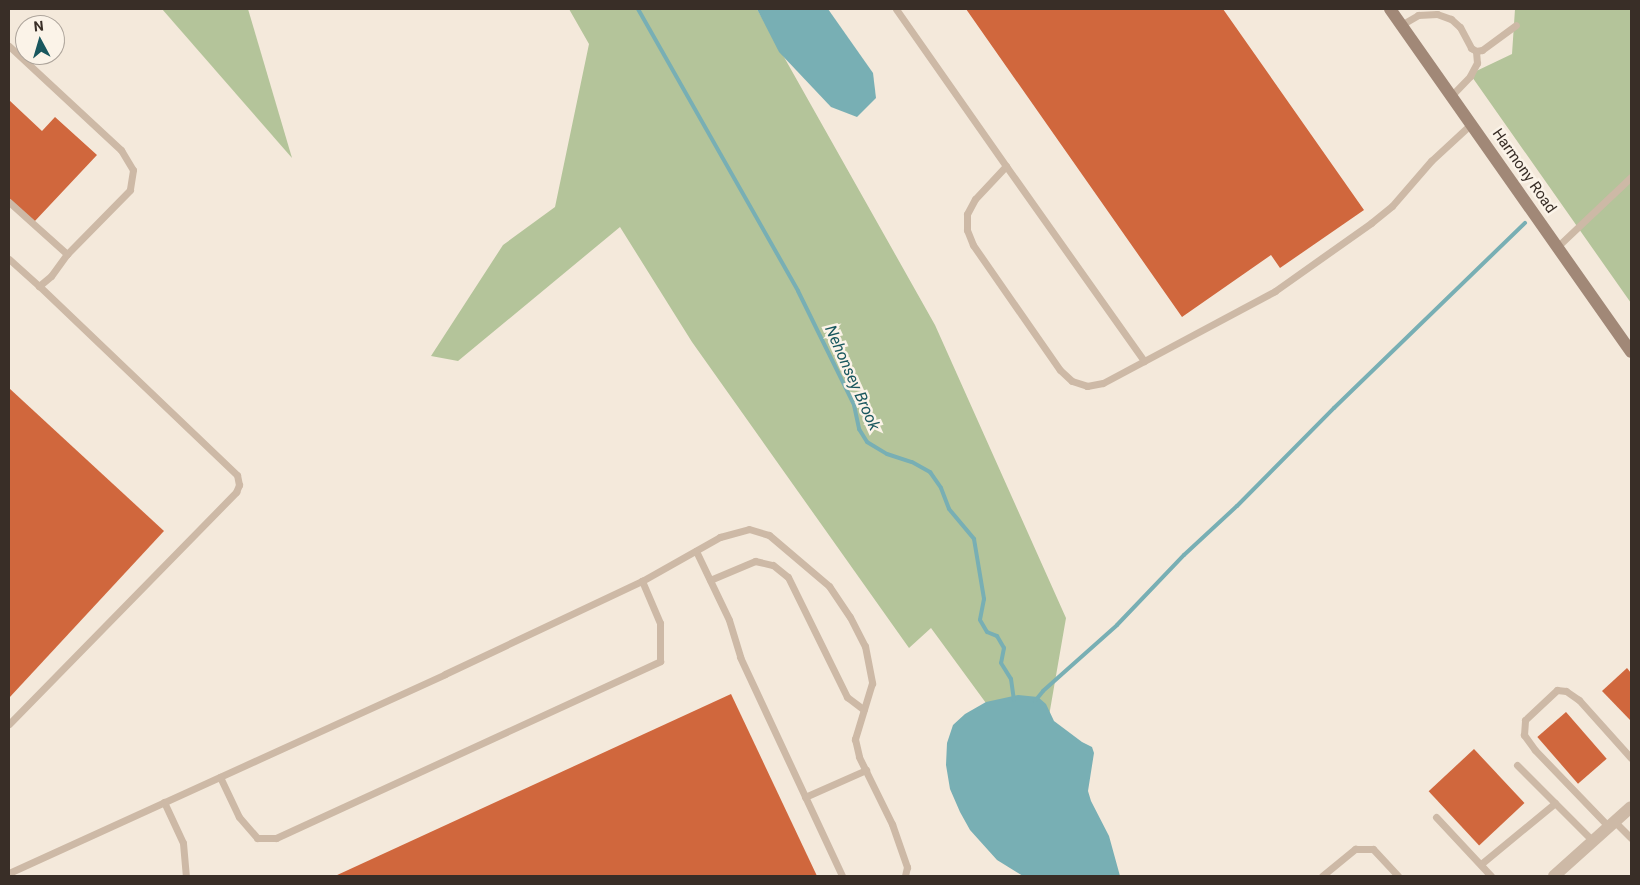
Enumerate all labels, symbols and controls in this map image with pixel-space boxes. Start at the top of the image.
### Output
north arrow [15,15,65,65]
text: N [33,18,44,35]
street label: Harmony Road [1488,125,1560,217]
water label: Nehonsey Brook [820,322,884,434]

